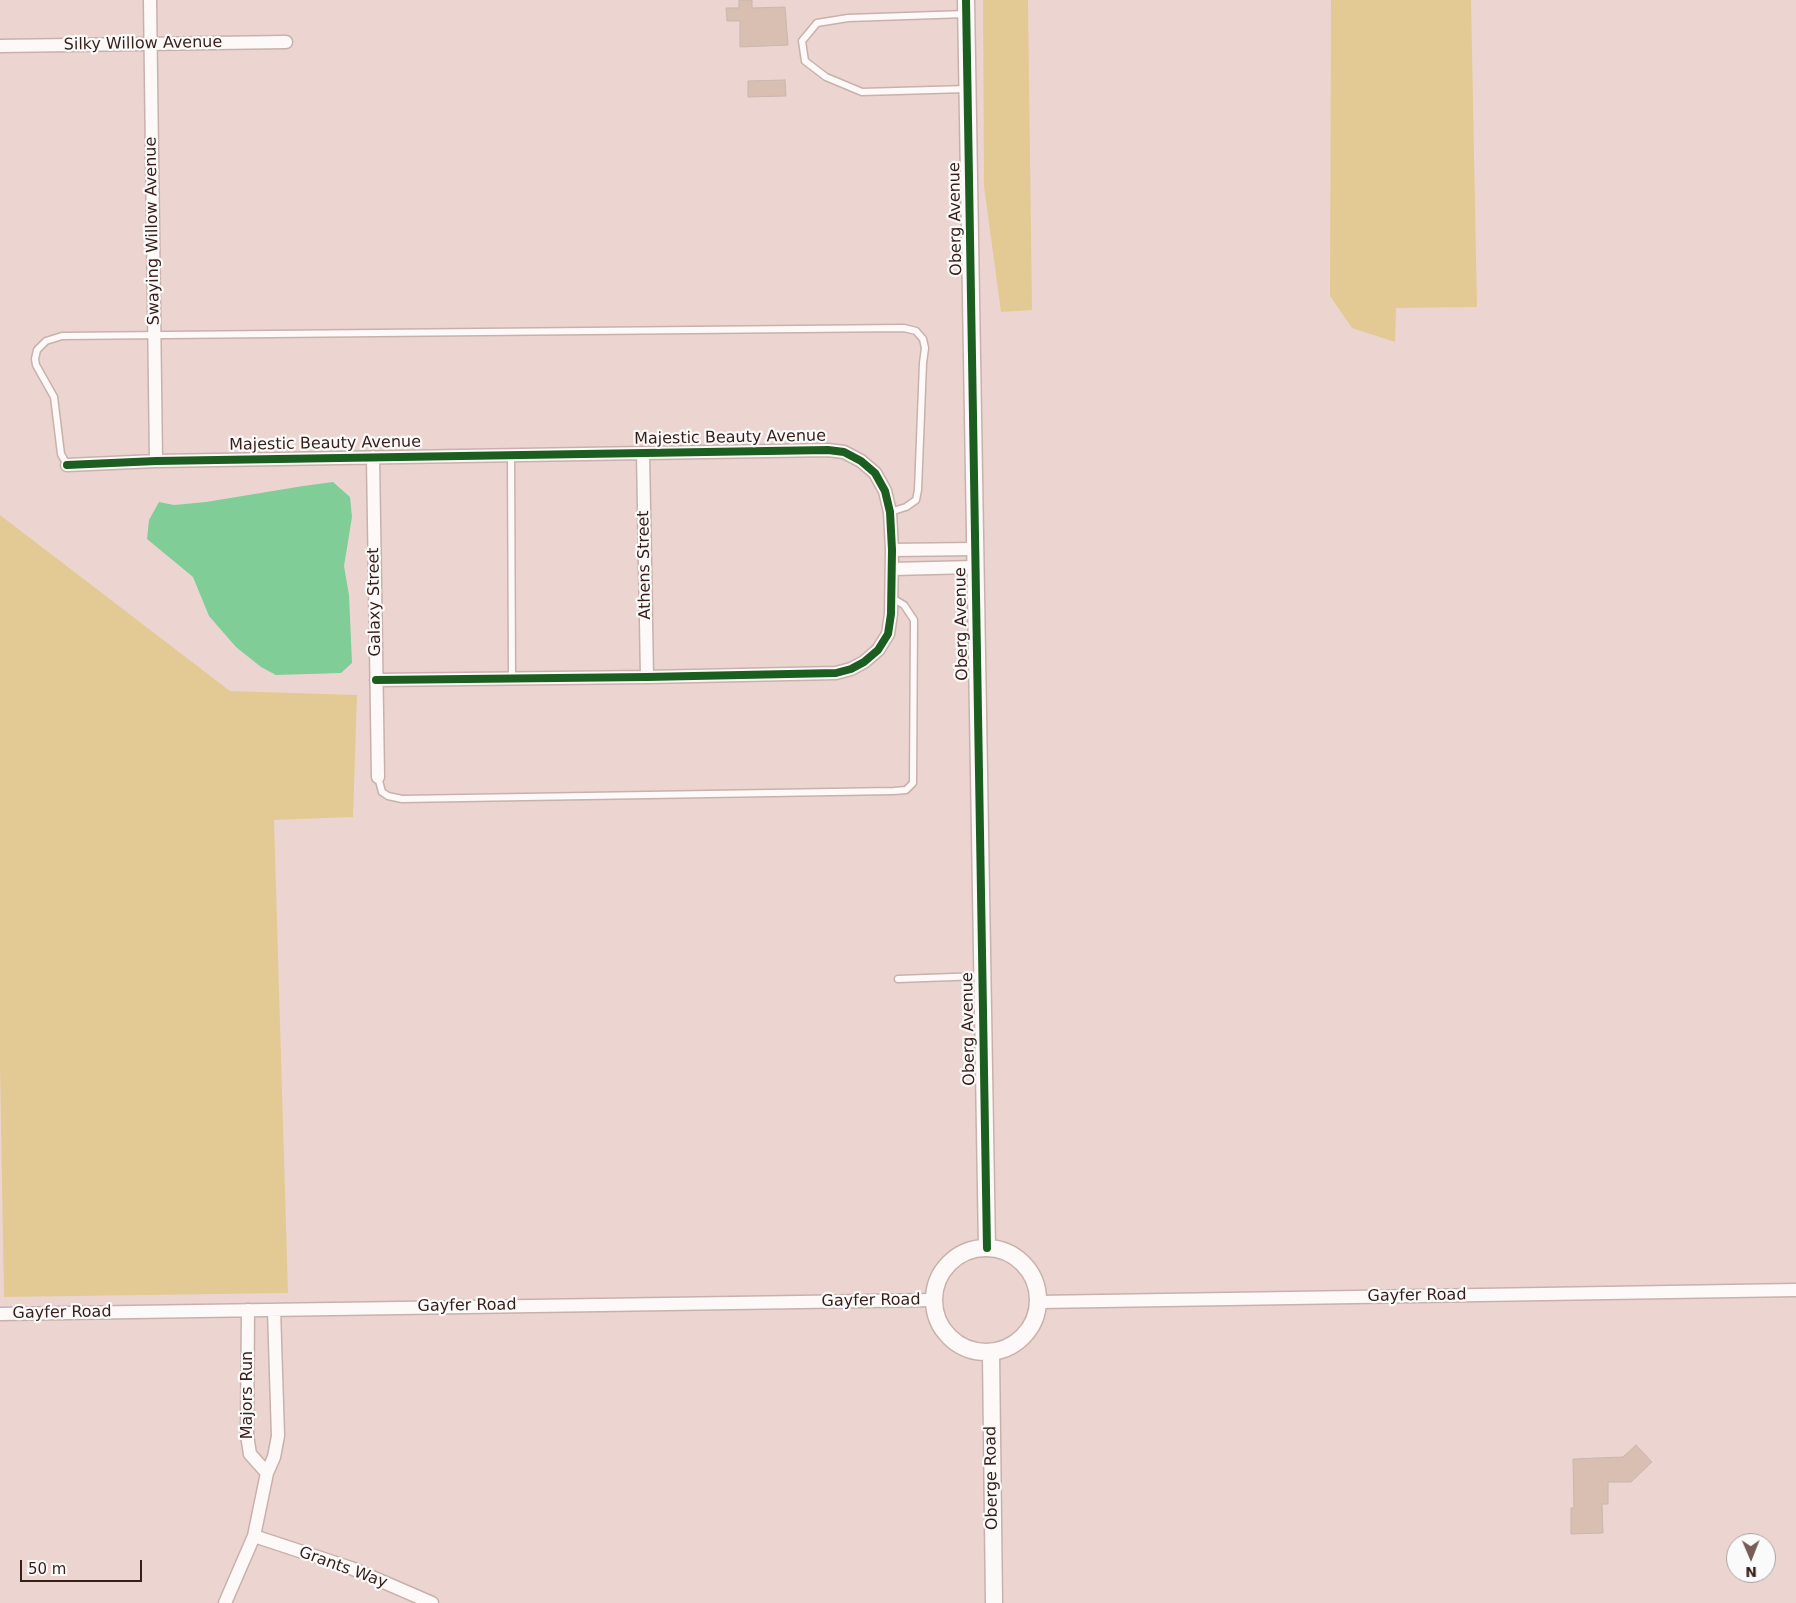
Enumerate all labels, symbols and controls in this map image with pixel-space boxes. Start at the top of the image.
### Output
street label: Silky Willow Avenue [64,33,222,55]
street label: Swaying Willow Avenue [142,137,164,325]
street label: Oberg Avenue [945,162,967,276]
street label: Majestic Beauty Avenue [634,427,826,449]
street label: Majestic Beauty Avenue [229,433,421,455]
street label: Athens Street [634,510,656,620]
street label: Galaxy Street [364,547,386,657]
street label: Oberg Avenue [951,567,973,681]
street label: Oberg Avenue [958,972,980,1086]
street label: Gayfer Road [1367,1286,1467,1306]
street label: Gayfer Road [821,1291,921,1311]
street label: Gayfer Road [417,1296,517,1316]
street label: Gayfer Road [12,1303,112,1323]
street label: Majors Run [238,1351,258,1439]
street label: Oberge Road [981,1426,1003,1530]
north arrow [1726,1533,1776,1583]
street label: Grants Way [296,1543,390,1593]
scale bar [22,1550,145,1582]
text: 50 m [28,1560,66,1578]
text: N [1745,1564,1757,1580]

